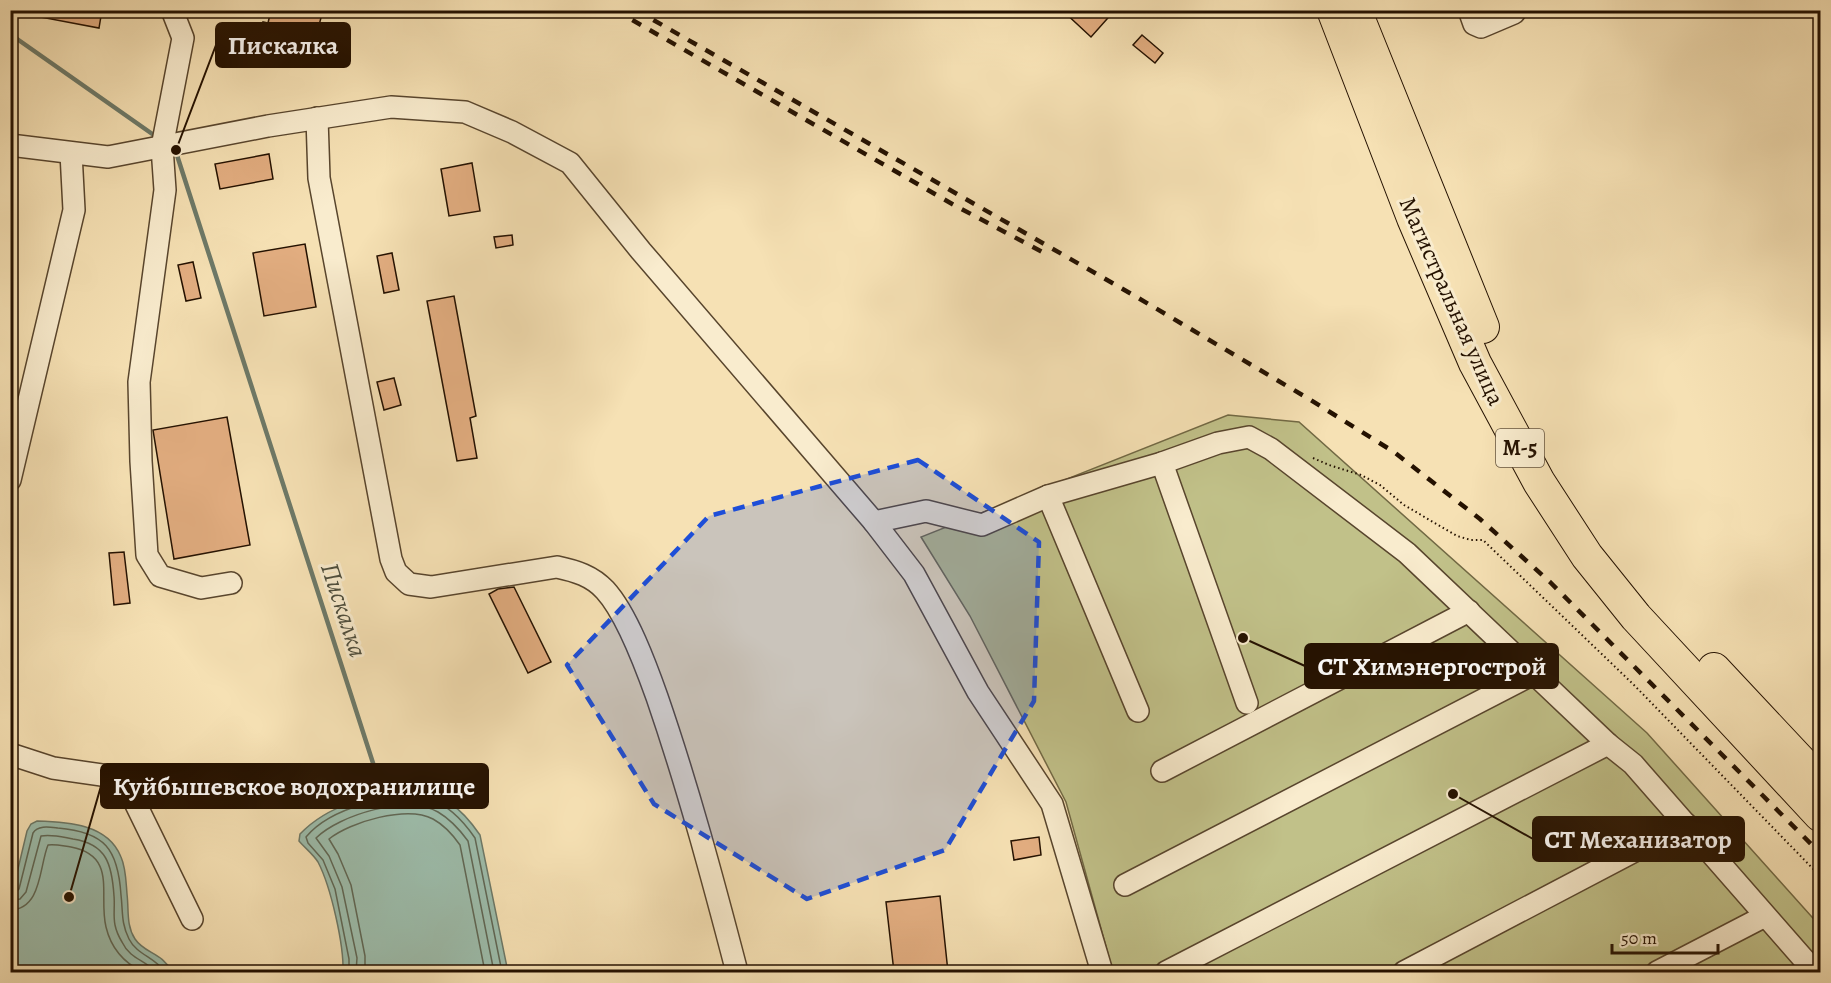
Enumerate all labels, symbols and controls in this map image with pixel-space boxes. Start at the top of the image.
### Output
callout: Пискалка [216,23,350,67]
text: Пискалка [228,28,339,63]
street label: Магистральная улица [1392,192,1512,410]
road number: М-5 [1496,429,1544,467]
water label: Пискалка [312,558,376,662]
callout: СТ Химэнергострой [1305,644,1558,688]
text: СТ Химэнергострой [1317,649,1547,684]
callout: Куйбышевское водохранилище [101,764,488,808]
text: Куйбышевское водохранилище [113,769,475,804]
callout: СТ Механизатор [1533,817,1744,861]
text: СТ Механизатор [1544,822,1732,857]
scale bar [1612,917,1718,955]
text: 50 m [1621,926,1657,950]

